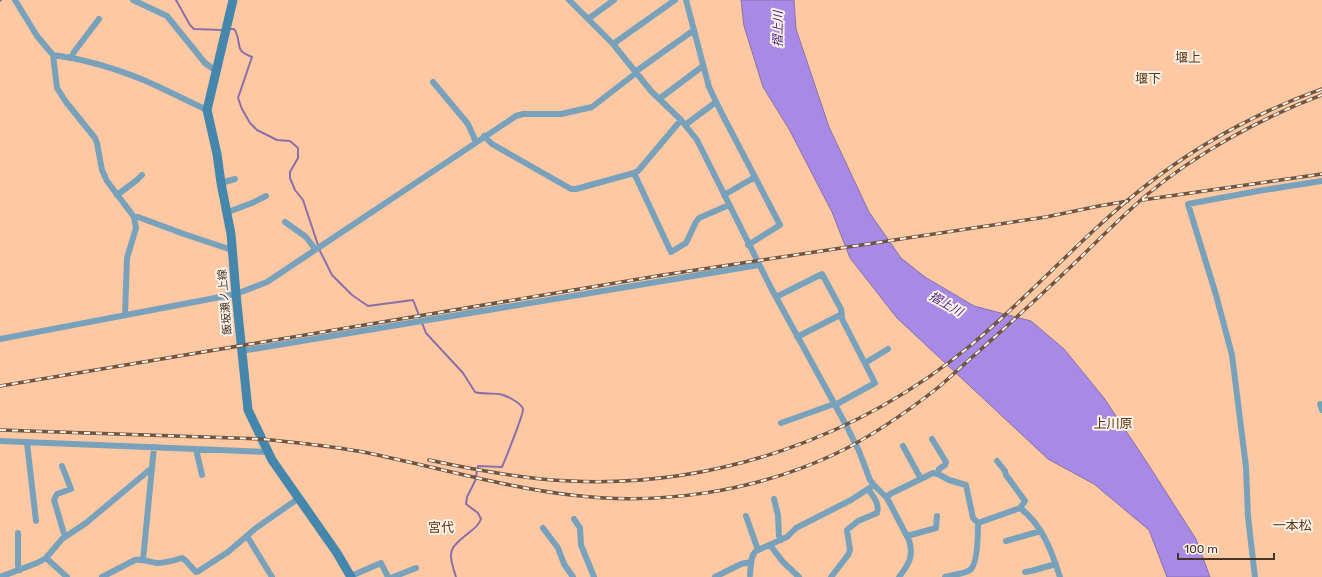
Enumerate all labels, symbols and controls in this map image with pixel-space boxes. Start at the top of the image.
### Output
water label: 摺上川 [771,9,785,47]
district label: 堰上 [1175,50,1201,65]
district label: 堰下 [1135,71,1161,86]
street label: 飯坂瀬ノ上線 [216,269,234,335]
water label: 摺上川 [927,289,967,320]
district label: 上川原 [1093,416,1133,431]
district label: 一本松 [1272,518,1312,533]
district label: 宮代 [428,520,454,535]
scale bar [1178,535,1274,561]
text: 100 m [1184,542,1218,556]

